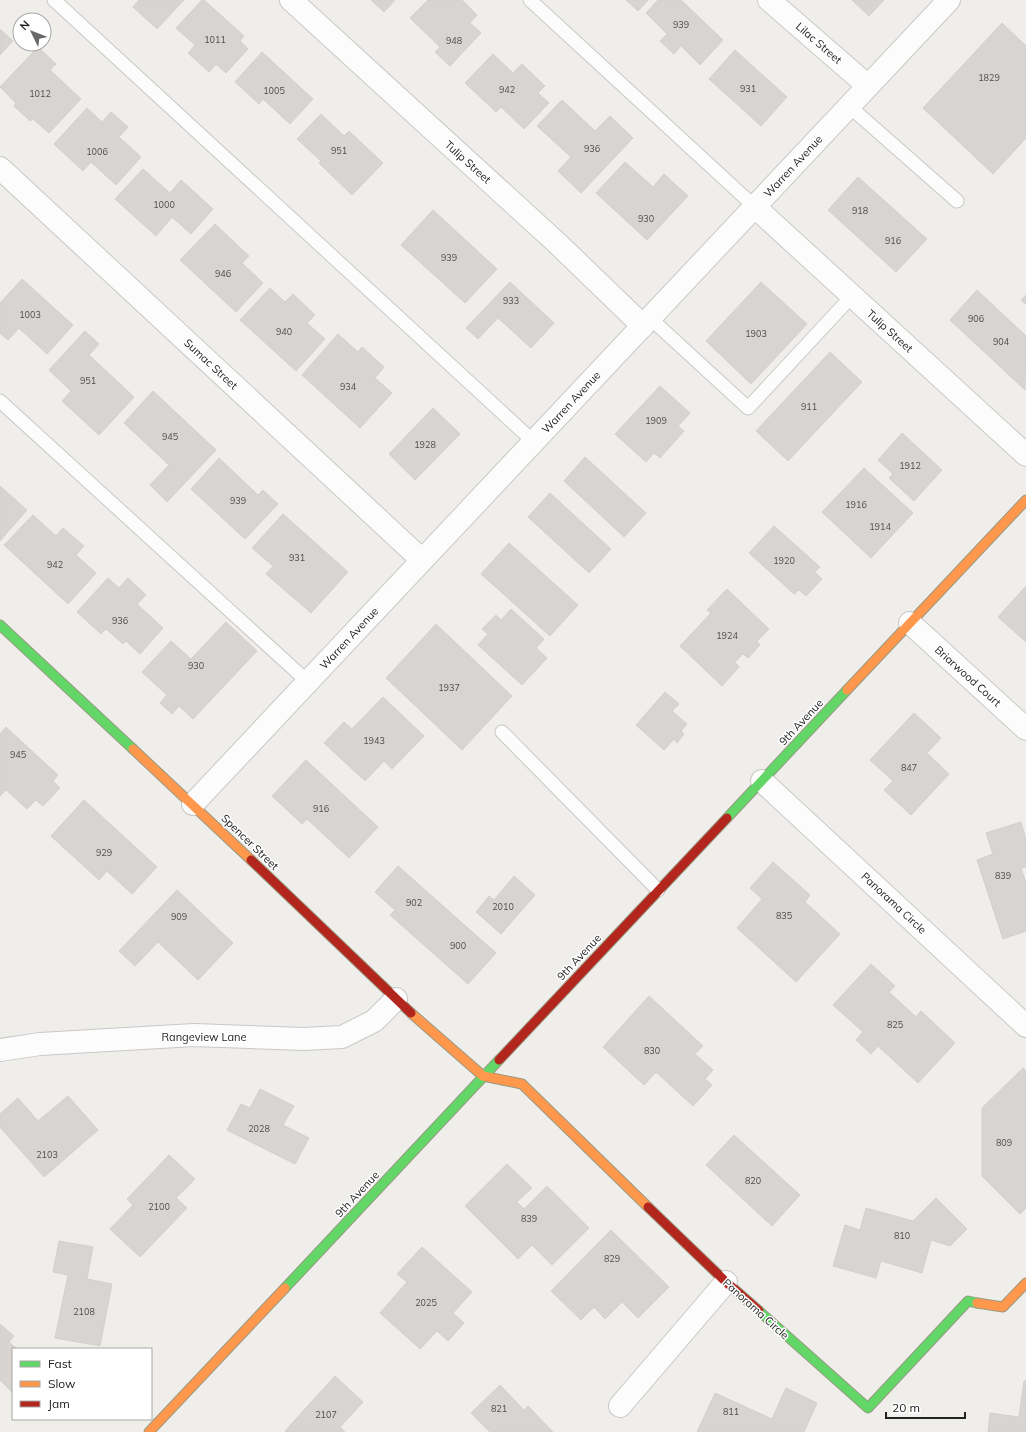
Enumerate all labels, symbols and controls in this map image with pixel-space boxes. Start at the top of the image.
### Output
north arrow [12,12,52,52]
text: N [17,17,33,33]
house number: 939 [673,19,689,30]
street label: Lilac Street [793,19,845,67]
house number: 1011 [204,34,226,45]
house number: 948 [446,35,462,46]
house number: 1829 [978,72,1000,83]
house number: 931 [740,83,756,94]
house number: 942 [499,84,515,95]
house number: 1005 [263,85,285,96]
house number: 1012 [29,88,51,99]
street label: Warren Avenue [761,132,825,200]
street label: Tulip Street [442,138,494,186]
house number: 936 [584,143,600,154]
house number: 951 [331,145,347,156]
house number: 1006 [86,146,108,157]
house number: 1000 [153,199,175,210]
house number: 918 [852,205,868,216]
house number: 930 [638,213,654,224]
house number: 916 [885,235,901,246]
house number: 939 [441,252,457,263]
house number: 946 [215,268,231,279]
house number: 933 [503,295,519,306]
street label: Tulip Street [864,307,916,355]
house number: 1003 [19,309,41,320]
house number: 906 [968,313,984,324]
house number: 940 [276,326,292,337]
house number: 1903 [745,328,767,339]
street label: Sumac Street [181,336,241,392]
house number: 904 [993,336,1010,347]
street label: Warren Avenue [539,368,603,436]
house number: 951 [80,375,96,386]
house number: 934 [340,381,357,392]
house number: 911 [801,401,817,412]
house number: 1909 [645,415,667,426]
house number: 945 [162,431,179,442]
house number: 1928 [414,439,436,450]
house number: 1912 [899,460,921,471]
house number: 939 [230,495,246,506]
house number: 1916 [845,499,867,510]
house number: 1914 [869,521,891,532]
house number: 931 [289,552,305,563]
house number: 1920 [773,555,795,566]
house number: 942 [47,559,63,570]
street label: Warren Avenue [317,604,381,672]
house number: 936 [112,615,128,626]
house number: 1924 [716,630,738,641]
street label: Briarwood Court [932,643,1004,710]
house number: 930 [188,660,204,671]
house number: 1937 [438,682,460,693]
street label: 9th Avenue [776,696,826,748]
house number: 1943 [363,735,385,746]
house number: 945 [10,749,27,760]
house number: 847 [901,762,917,773]
house number: 916 [313,803,329,814]
street label: Spencer Street [218,811,282,873]
house number: 929 [96,847,112,858]
street label: Panorama Circle [859,869,929,937]
house number: 839 [995,870,1011,881]
house number: 902 [406,897,422,908]
house number: 2010 [492,901,514,912]
house number: 835 [776,910,793,921]
house number: 909 [171,911,187,922]
street label: 9th Avenue [554,931,604,983]
house number: 900 [450,940,466,951]
house number: 825 [887,1019,904,1030]
street label: Rangeview Lane [161,1030,247,1044]
house number: 830 [644,1045,660,1056]
house number: 2028 [248,1123,270,1134]
house number: 809 [996,1137,1012,1148]
house number: 2103 [36,1149,58,1160]
street label: 9th Avenue [332,1168,382,1220]
house number: 820 [745,1175,761,1186]
house number: 2100 [148,1201,170,1212]
house number: 839 [521,1213,537,1224]
house number: 810 [894,1230,910,1241]
house number: 829 [604,1253,620,1264]
street label: Panorama Circle [720,1276,792,1342]
house number: 2025 [415,1297,437,1308]
house number: 2108 [73,1306,95,1317]
legend [12,1348,152,1420]
text: Fast [48,1356,72,1371]
text: Slow [48,1376,76,1391]
scale bar [886,1394,965,1420]
text: Jam [48,1396,70,1411]
text: 20 m [892,1400,920,1415]
house number: 821 [491,1403,507,1414]
house number: 811 [723,1406,739,1417]
house number: 2107 [315,1409,337,1420]

